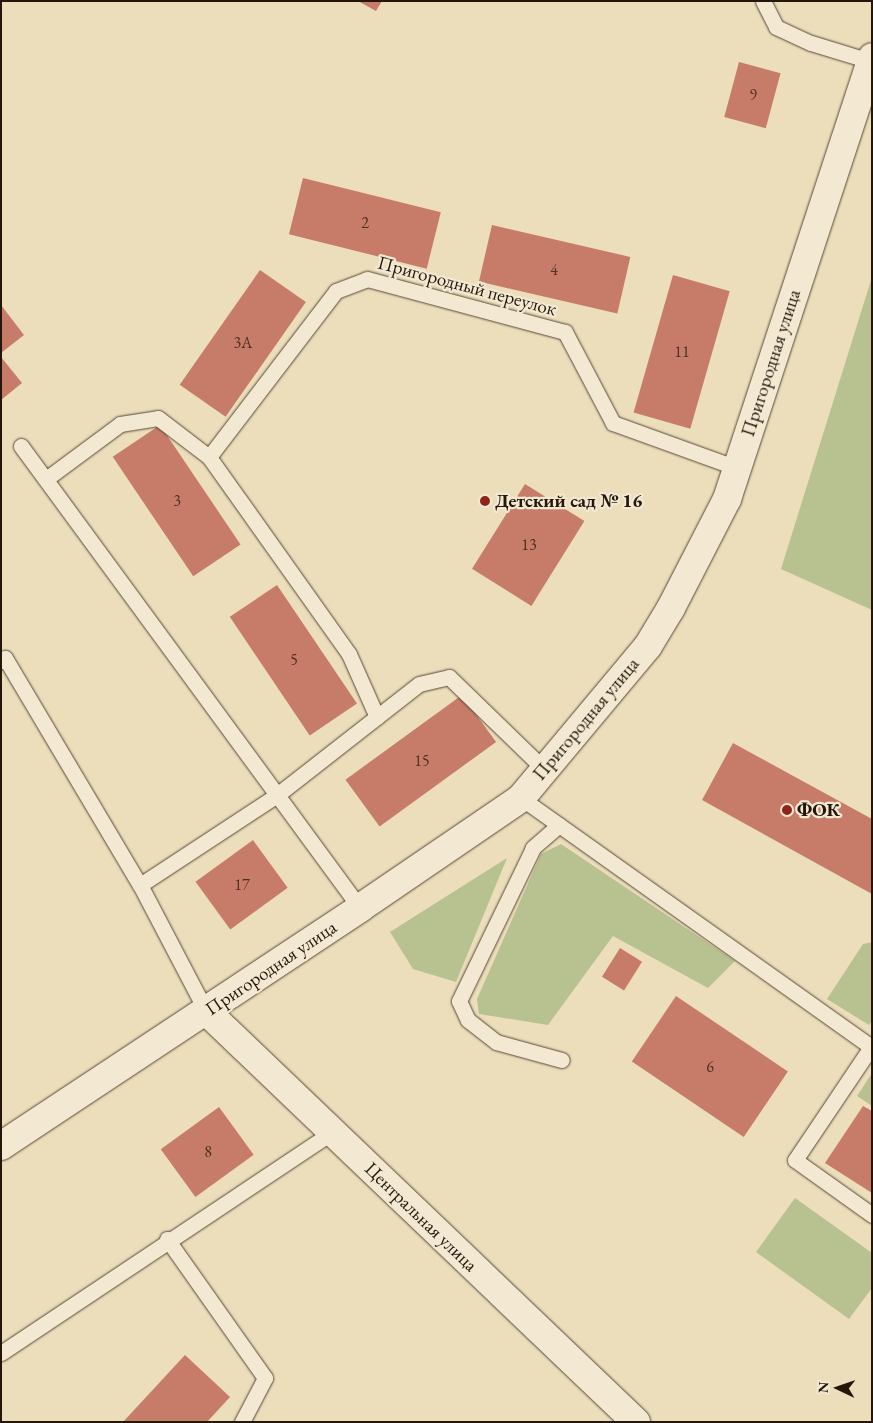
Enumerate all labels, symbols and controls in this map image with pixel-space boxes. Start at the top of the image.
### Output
house number: 9 [749,85,757,105]
house number: 2 [361,213,369,233]
street label: Пригородный переулок [375,251,559,321]
house number: 4 [550,260,558,280]
street label: Пригородная улица [736,287,806,439]
house number: 3А [234,333,252,353]
house number: 11 [674,342,690,362]
place label: Детский сад № 16 [495,490,642,512]
house number: 3 [173,491,181,511]
marker: Детский сад № 16 [479,495,491,507]
house number: 13 [521,535,537,555]
house number: 5 [290,650,298,670]
street label: Пригородная улица [528,653,644,785]
house number: 15 [414,751,430,771]
place label: ФОК [797,799,840,821]
marker: ФОК [781,804,793,816]
house number: 17 [234,875,250,895]
street label: Пригородная улица [201,916,341,1020]
house number: 6 [706,1057,714,1077]
house number: 8 [204,1142,212,1162]
street label: Центральная улица [360,1158,482,1276]
north arrow [813,1363,863,1413]
text: N [814,1381,832,1393]

